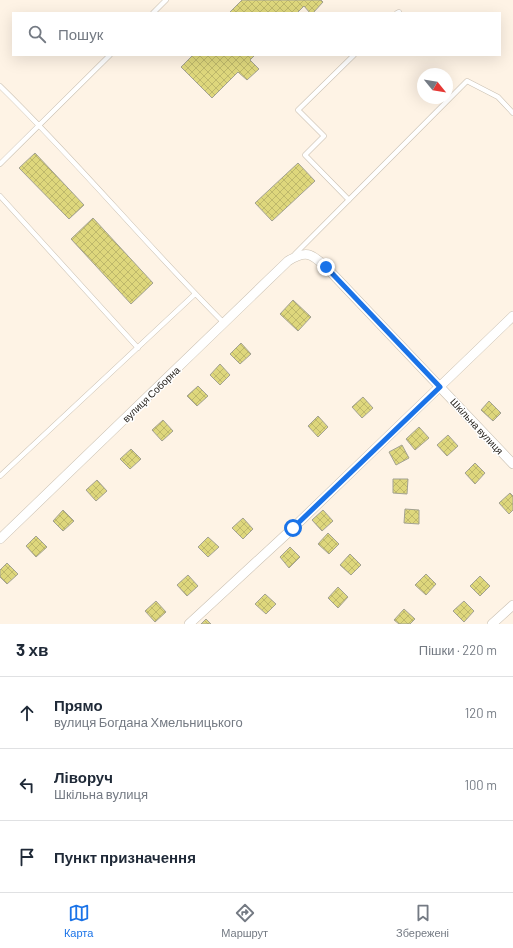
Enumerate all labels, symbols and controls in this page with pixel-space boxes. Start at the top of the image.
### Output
search box [12,12,501,56]
icon: search [26,23,48,45]
text: Пошук [58,25,103,43]
north arrow [417,68,453,104]
route end [317,258,335,276]
street label: вулиця Соборна [120,363,183,424]
street label: Шкільна вулиця [448,395,506,457]
route start [284,519,302,537]
text: 3 хв [16,639,49,659]
text: Пішки · 220 m [419,642,497,658]
text: Прямо [54,696,103,714]
icon: ahead [16,702,38,724]
text: 120 m [465,705,497,721]
text: вулиця Богдана Хмельницького [54,714,243,730]
text: Ліворуч [54,768,113,786]
icon: left [16,774,38,796]
text: 100 m [464,777,497,793]
text: Шкільна вулиця [54,786,148,802]
icon: arrive [16,846,38,868]
text: Пункт призначення [54,848,196,866]
tab: Карта [64,902,93,939]
tab: Маршрут [221,902,268,939]
tab: Збережені [396,902,449,939]

